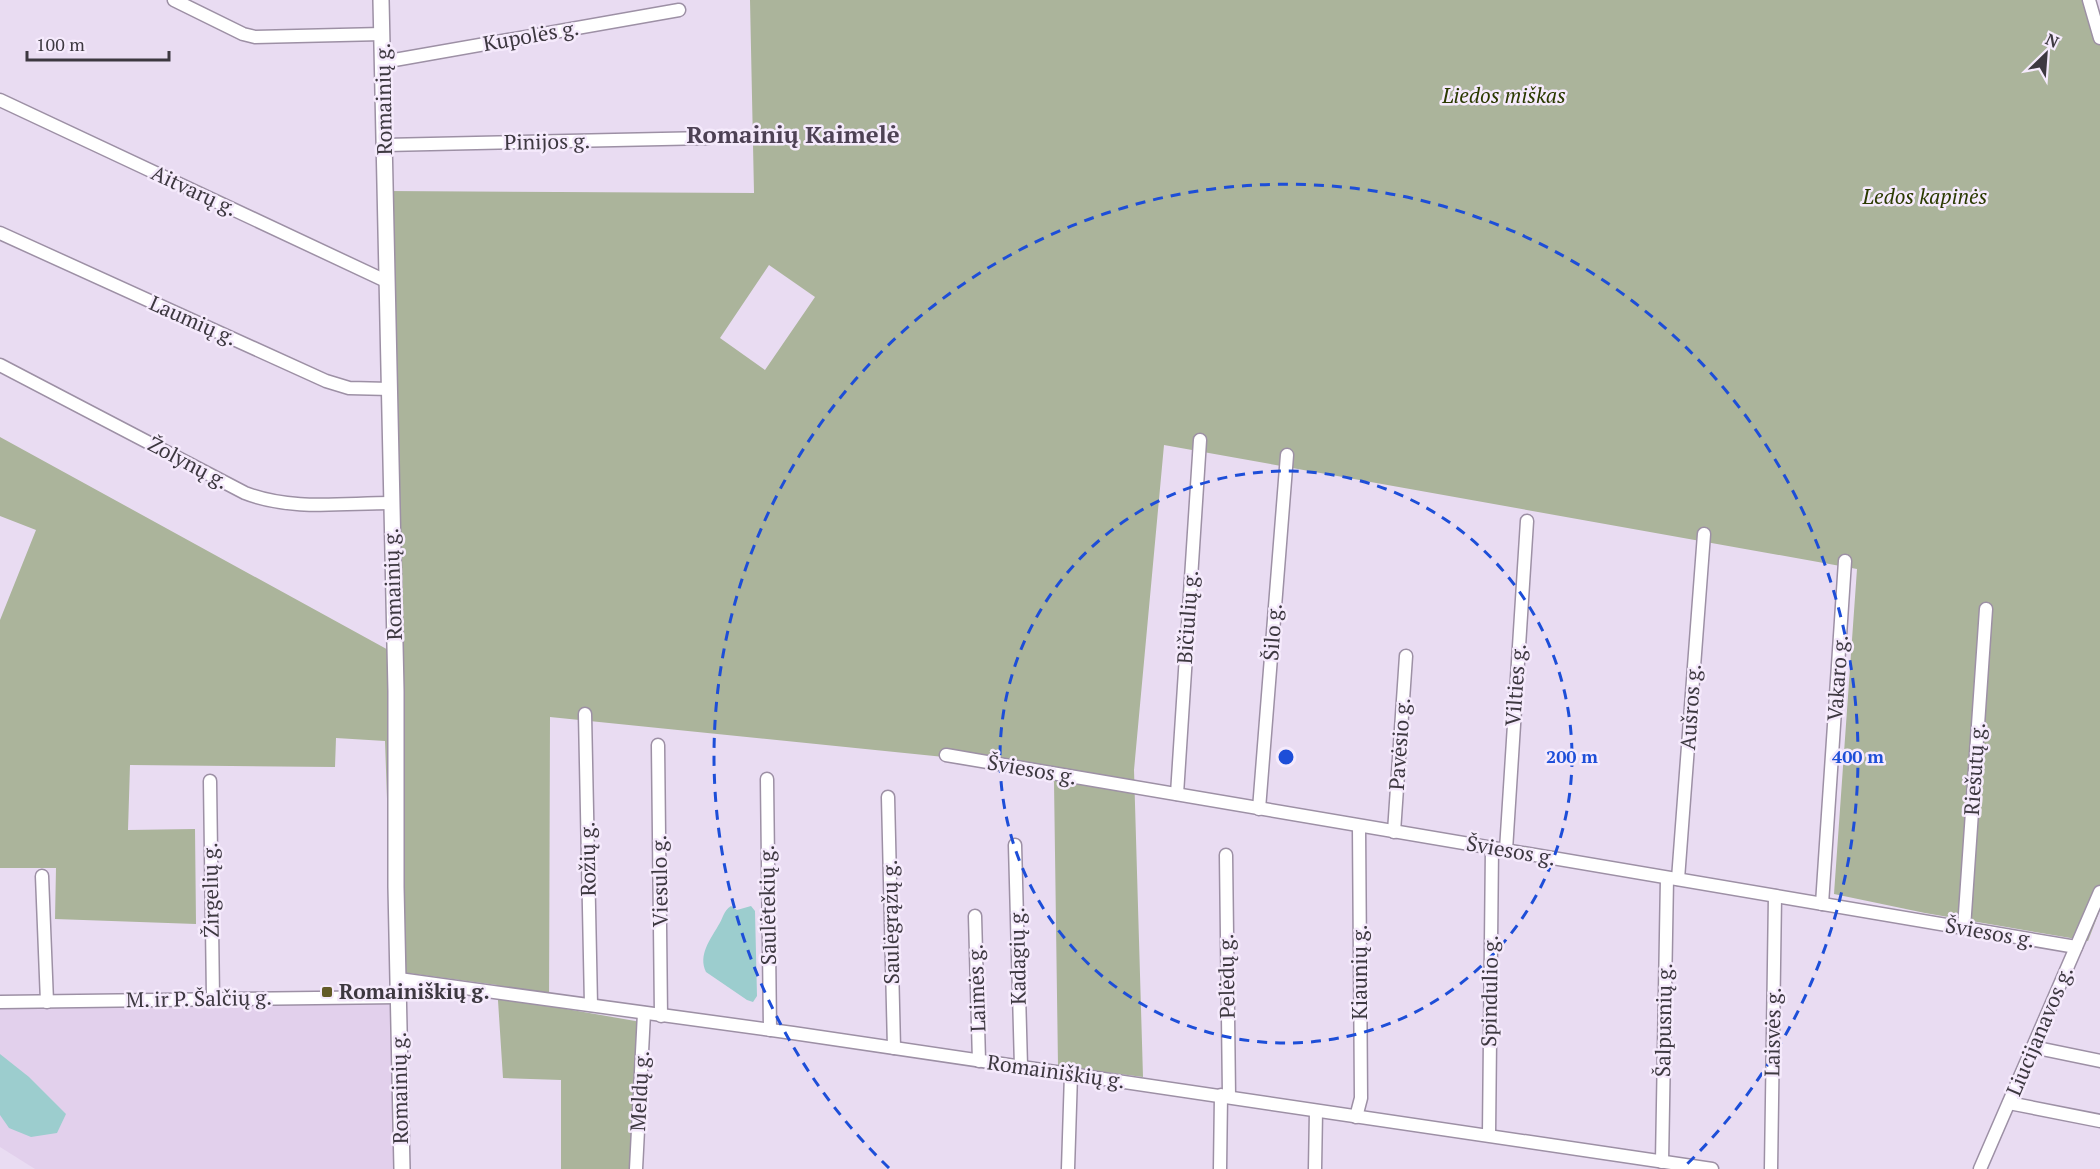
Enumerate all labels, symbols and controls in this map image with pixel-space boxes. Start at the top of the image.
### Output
street label: Kupolės g. [481,13,581,57]
scale bar [27,24,170,62]
north arrow [2016,24,2076,84]
text: N [2042,28,2062,53]
text: 100 m [36,32,85,56]
street label: Romainių g. [368,43,398,156]
park label: Liedos miškas [1441,81,1566,109]
district label: Romainių Kaimelė [686,118,900,150]
street label: Pinijos g. [504,126,590,156]
street label: Aitvarų g. [147,158,242,222]
park label: Ledos kapinės [1862,182,1988,210]
street label: Laumių g. [145,288,241,352]
street label: Žolynų g. [143,429,234,495]
street label: Romainių g. [376,527,408,641]
street label: Bičiulių g. [1170,569,1204,665]
street label: Šilo g. [1256,602,1288,662]
street label: Vakaro g. [1820,634,1854,722]
street label: Vilties g. [1498,643,1532,727]
street label: Aušros g. [1673,663,1707,751]
street label: Pavėsio g. [1382,697,1416,791]
street label: Riešutų g. [1957,721,1991,816]
text: 200 m [1546,744,1598,768]
text: 400 m [1832,744,1884,768]
street label: Šviesos g. [985,747,1079,791]
centre of rings [1276,747,1296,767]
street label: Rožių g. [572,821,602,897]
street label: Šviesos g. [1464,828,1558,872]
street label: Viesulo g. [644,835,674,927]
street label: Žirgelių g. [195,842,225,938]
street label: Saulėtekių g. [752,845,782,965]
street label: Saulėgrąžų g. [875,859,905,985]
street label: Kadagių g. [1002,907,1032,1005]
street label: Šviesos g. [1943,910,2037,954]
street label: Kiaunių g. [1345,924,1373,1020]
street label: Pelėdų g. [1211,933,1241,1019]
street label: Spindulio g. [1474,935,1504,1047]
street label: Laimės g. [960,943,992,1033]
street label: Liucijanavos g. [1999,961,2079,1100]
street label: Šalpusnių g. [1648,963,1678,1077]
place label: Romainiškių g. [339,977,490,1005]
street label: M. ir P. Šalčių g. [126,983,272,1013]
marker: Romainiškių g. [320,985,334,999]
street label: Laisvės g. [1757,987,1787,1077]
street label: Romainių g. [384,1032,414,1145]
street label: Romainiškių g. [985,1047,1127,1095]
street label: Meldų g. [623,1050,655,1132]

